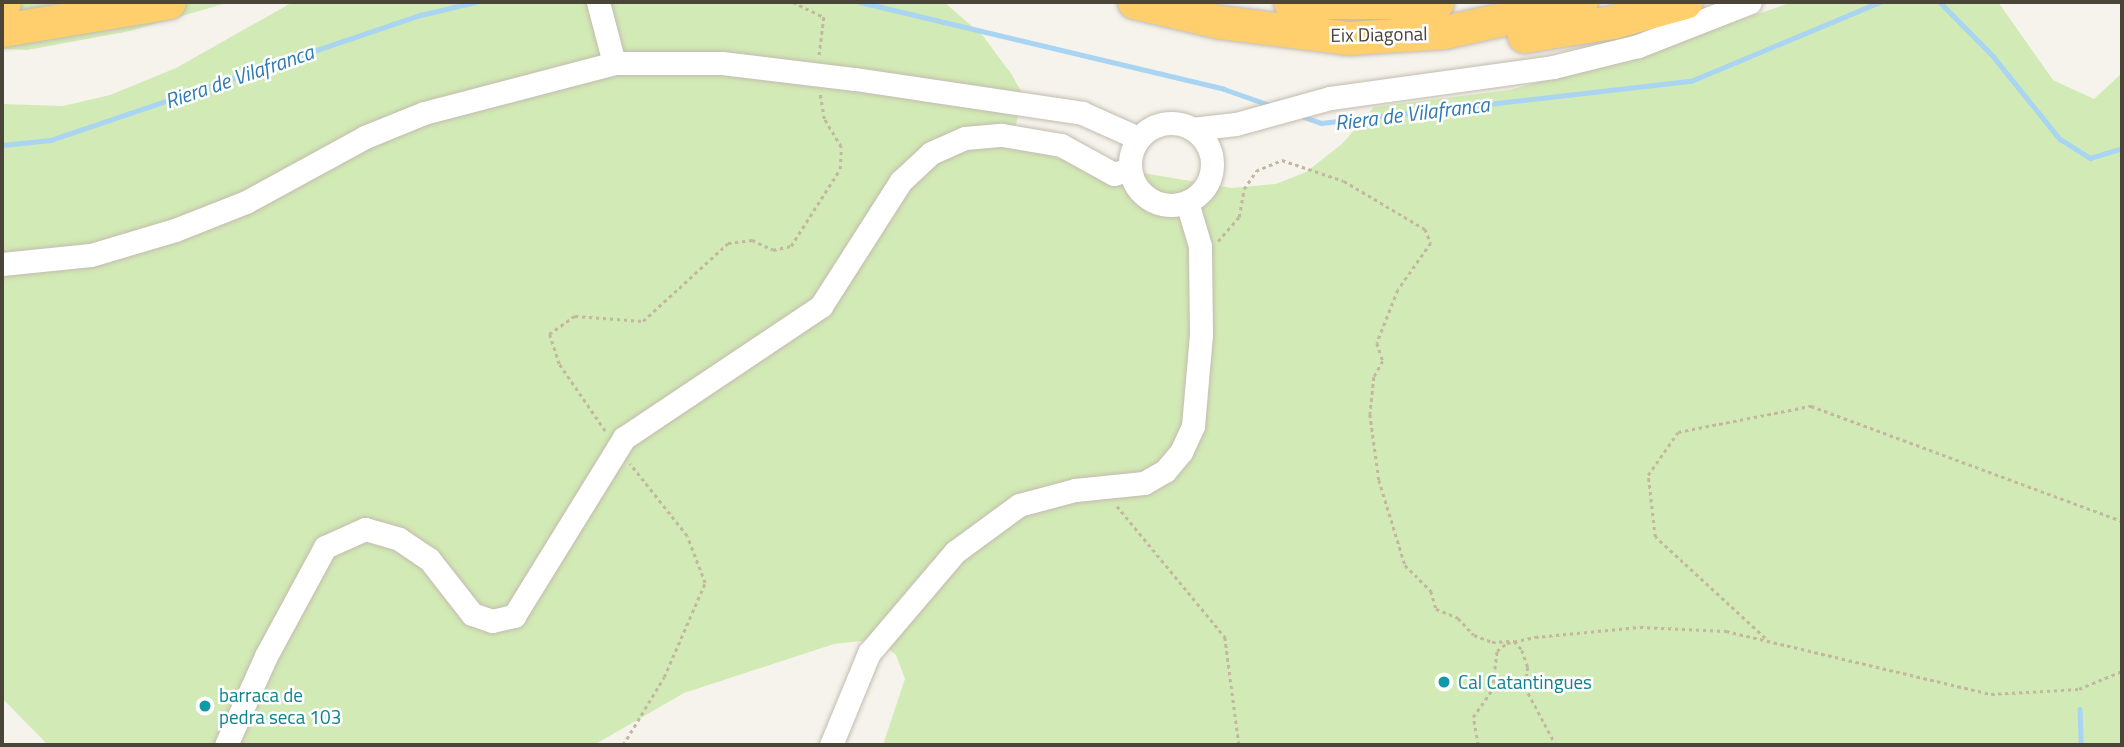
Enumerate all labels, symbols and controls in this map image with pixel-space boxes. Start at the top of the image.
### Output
street label: Eix Diagonal [1330,22,1428,46]
water label: Riera de Vilafranca [161,39,317,113]
water label: Riera de Vilafranca [1333,91,1491,135]
place label: Cal Catantingues [1458,671,1592,693]
marker: Cal Catantingues [1436,674,1452,690]
place label: barraca de pedra seca 103 [219,684,341,728]
marker: barraca de pedra seca 103 [197,698,213,714]

